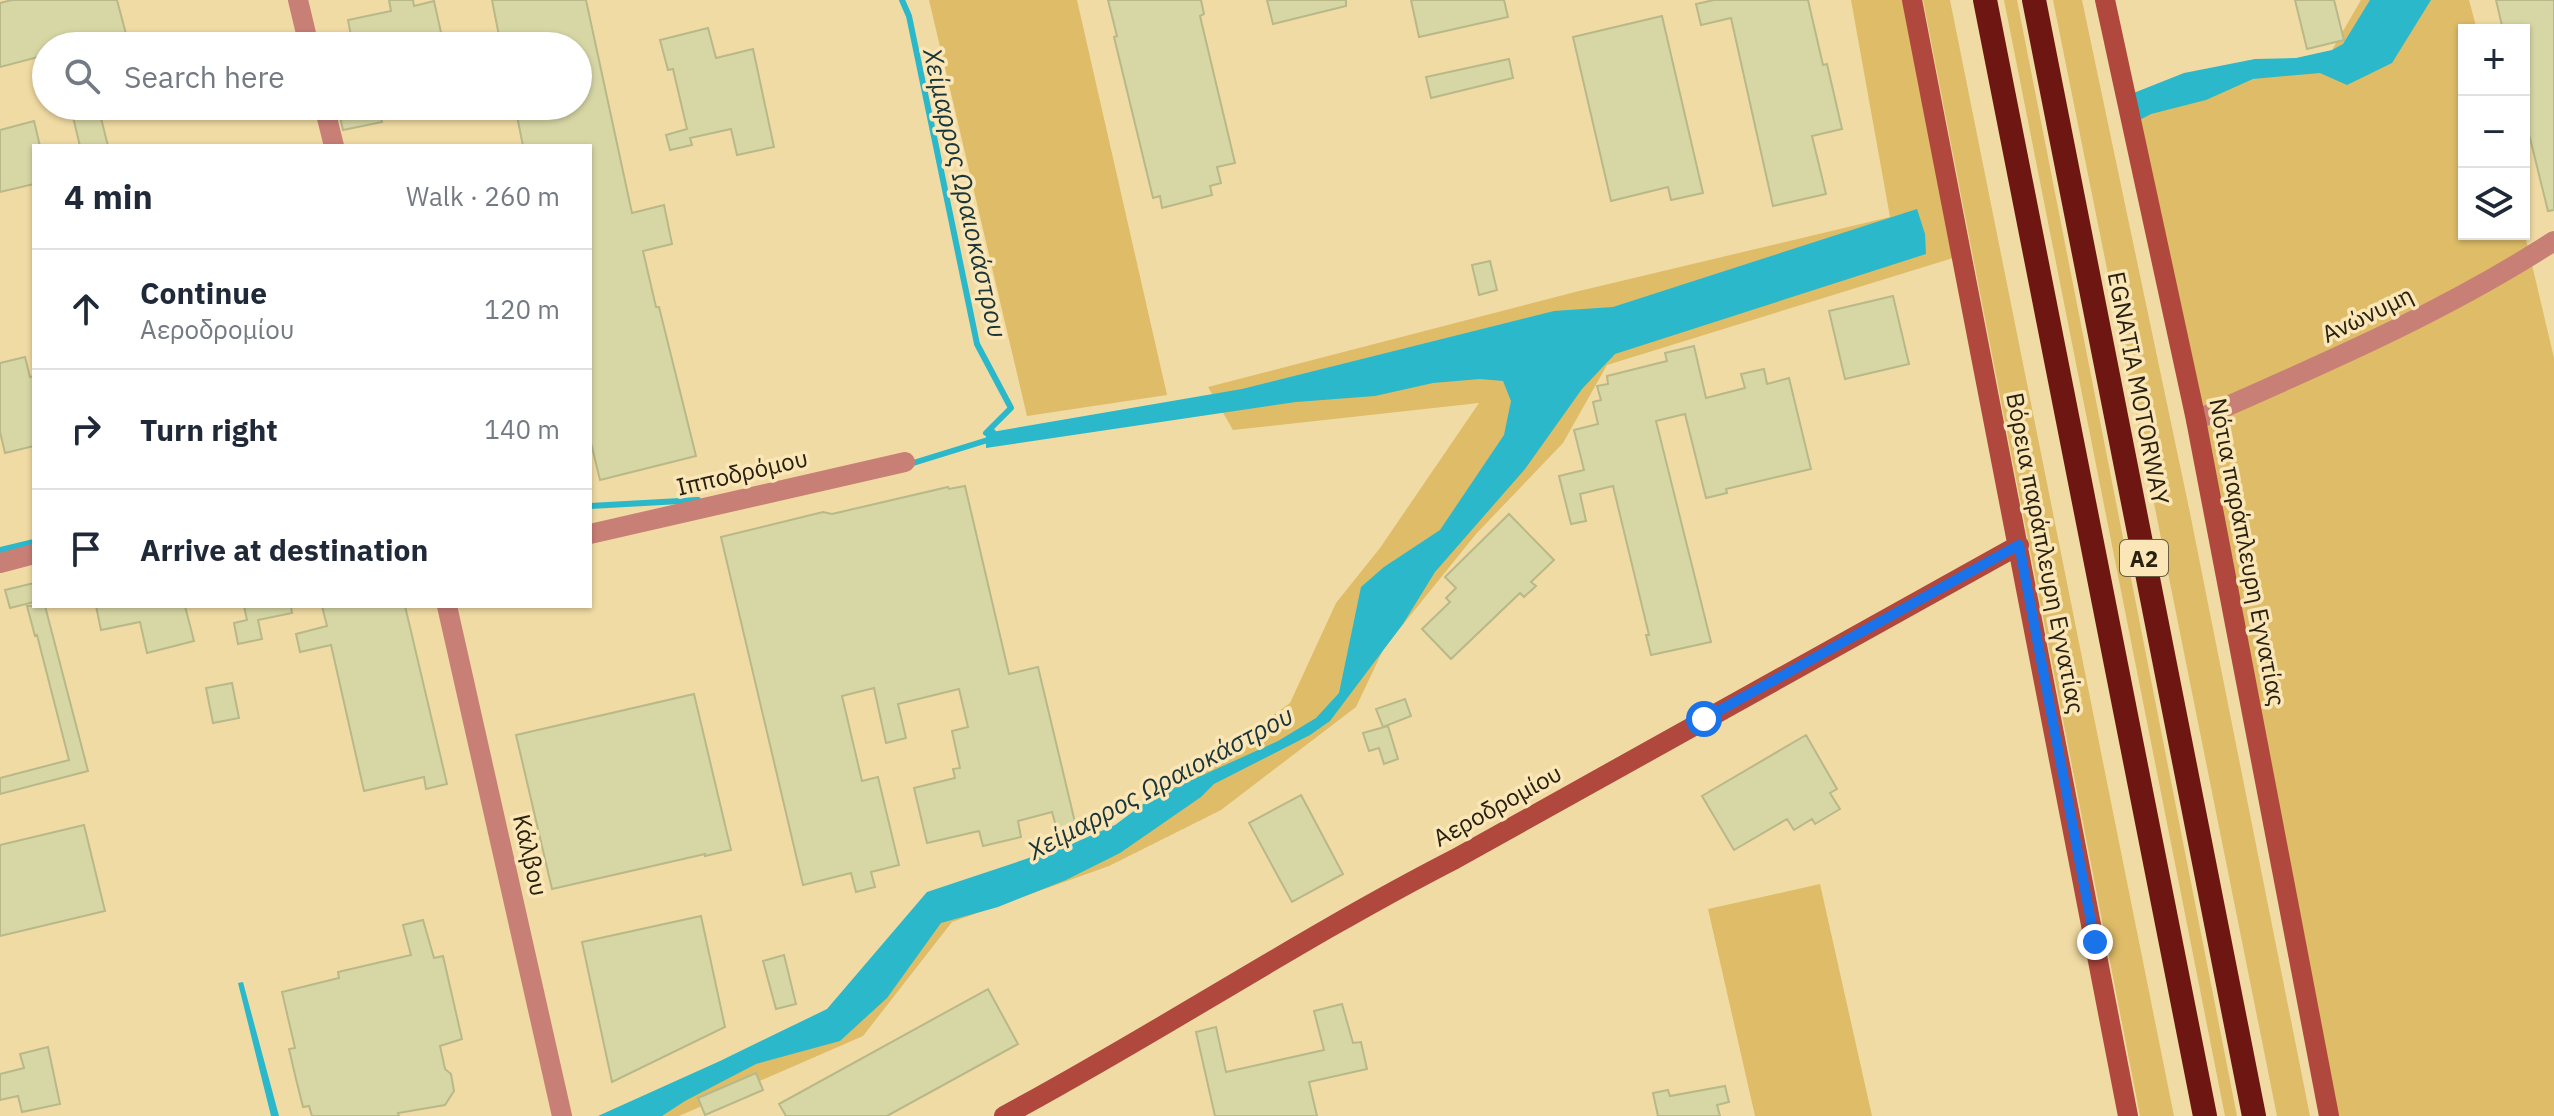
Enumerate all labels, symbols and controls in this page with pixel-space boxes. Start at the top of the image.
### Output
map controls [2458,24,2530,240]
button: + [2458,24,2530,96]
search box [32,32,592,120]
water label: Χείμαρρος Ωραιοκάστρου [916,44,1016,341]
icon: search [60,54,104,98]
text: Search here [124,57,285,96]
button: − [2458,96,2530,168]
button: layers [2458,168,2530,240]
text: 4 min [64,174,153,218]
text: Walk · 260 m [406,179,560,213]
street label: EGNATIA MOTORWAY [2101,269,2177,507]
text: Continue [140,273,267,312]
street label: Ανώνυμη [2316,278,2418,350]
icon: ahead [64,287,108,331]
text: 120 m [484,292,560,326]
text: Αεροδρομίου [140,312,295,346]
street label: Βόρεια παράπλευρη Εγνατίας [1999,390,2093,716]
street label: Νότια παράπλευρη Εγνατίας [2202,395,2294,709]
icon: right [64,407,108,451]
text: Turn right [140,410,278,449]
text: 140 m [484,412,560,446]
street label: Ιπποδρόμου [673,441,811,503]
icon: arrive [64,527,108,571]
text: Arrive at destination [140,530,428,569]
road number: Α2 [2120,540,2168,576]
water label: Χείμαρρος Ωραιοκάστρου [1020,697,1299,867]
route start [1686,701,1722,737]
street label: Αεροδρομίου [1427,756,1567,854]
street label: Κάλβου [506,811,556,899]
route end [2077,924,2113,960]

